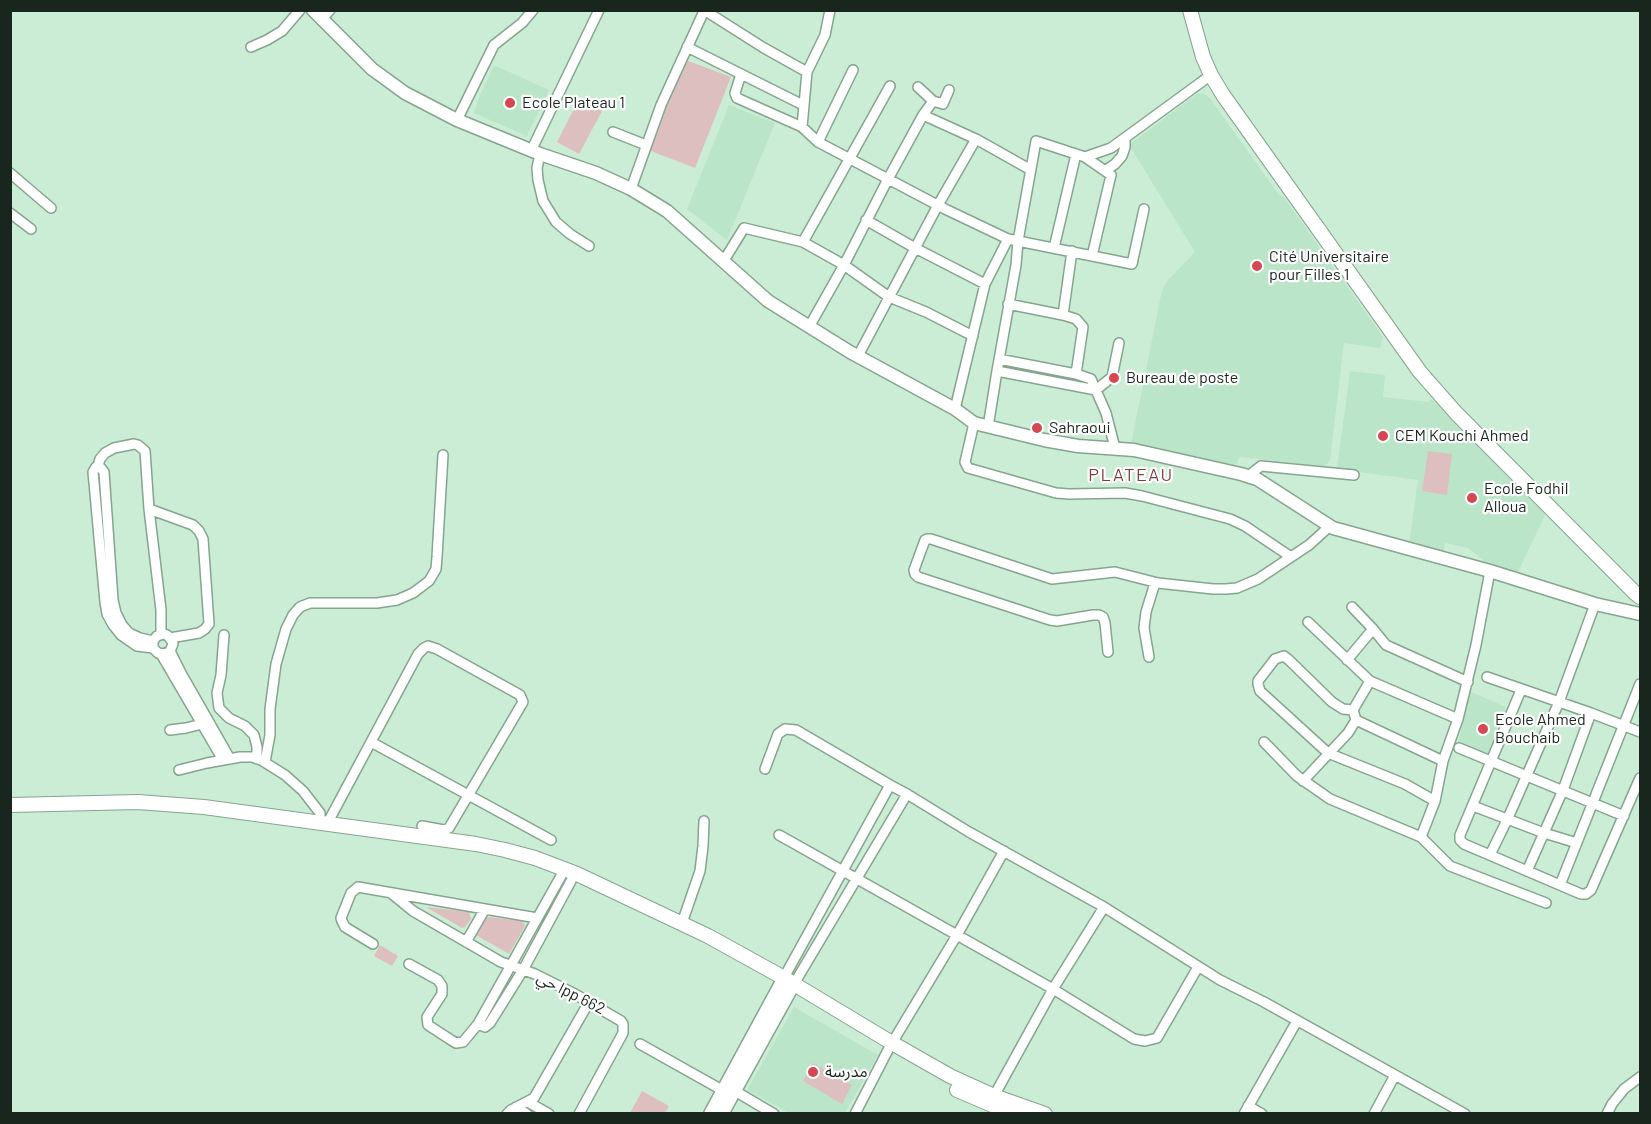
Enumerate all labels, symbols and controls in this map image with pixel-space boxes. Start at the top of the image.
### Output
place label: Ecole Plateau 1 [522,93,625,113]
marker: Ecole Plateau 1 [503,96,517,110]
place label: Cité Universitaire pour Filles 1 [1269,247,1389,285]
marker: Cité Universitaire pour Filles 1 [1250,259,1264,273]
place label: Bureau de poste [1126,368,1238,388]
marker: Bureau de poste [1107,371,1121,385]
place label: Sahraoui [1049,418,1110,438]
marker: Sahraoui [1030,421,1044,435]
place label: CEM Kouchi Ahmed [1395,426,1529,446]
marker: CEM Kouchi Ahmed [1376,429,1390,443]
district label: PLATEAU [1088,464,1174,486]
place label: Ecole Fodhil Alloua [1484,479,1568,517]
marker: Ecole Fodhil Alloua [1465,491,1479,505]
place label: Ecole Ahmed Bouchaib [1495,710,1586,748]
marker: Ecole Ahmed Bouchaib [1476,722,1490,736]
street label: حي lpp 662 [534,968,608,1018]
place label: مدرسة [825,1062,868,1082]
marker: مدرسة [806,1065,820,1079]

